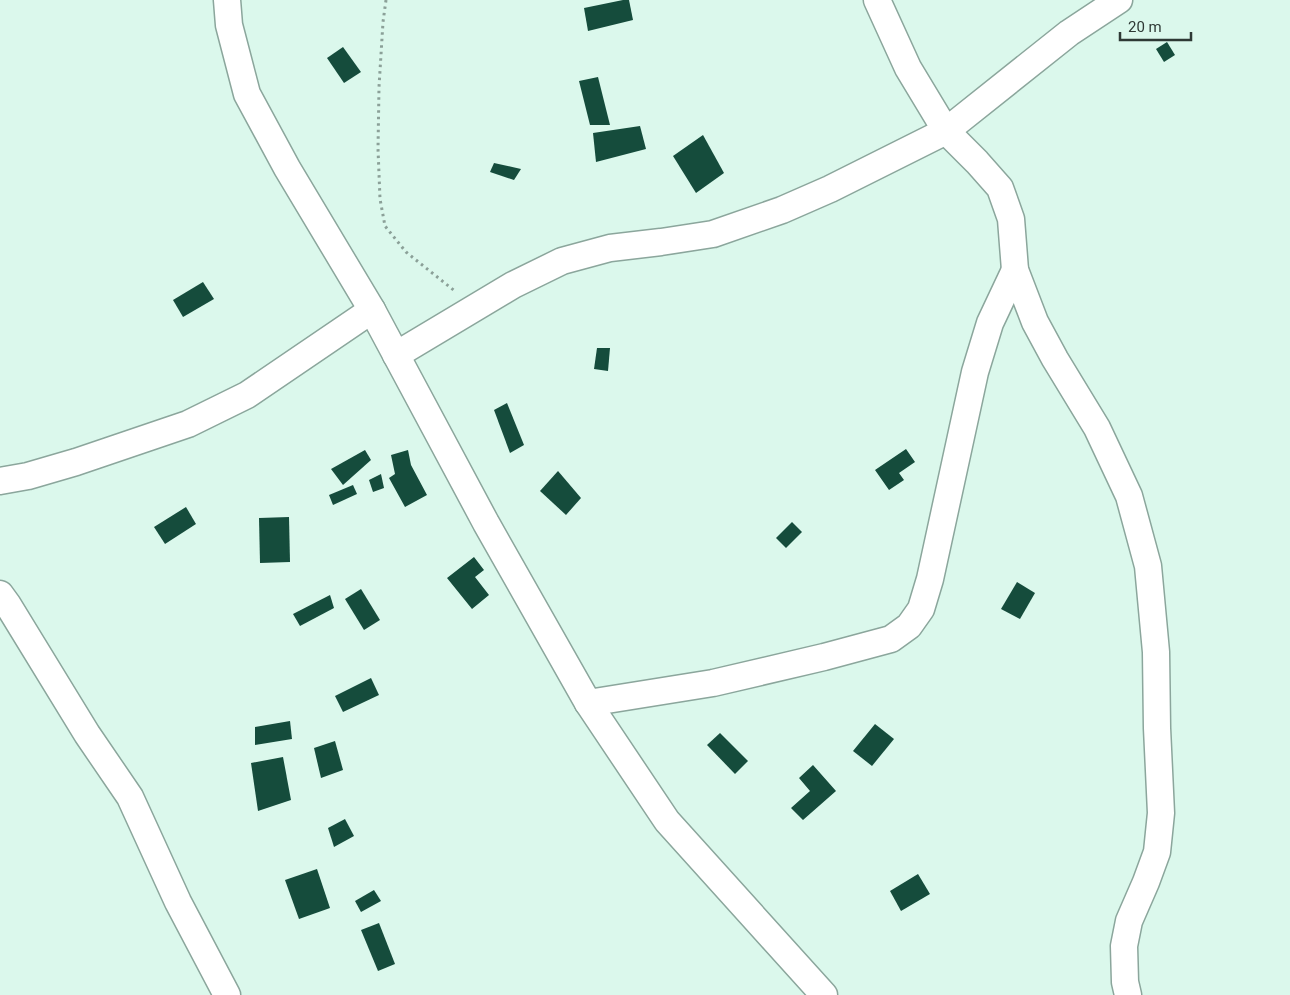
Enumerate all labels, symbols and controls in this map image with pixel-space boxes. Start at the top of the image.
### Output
scale bar [1120,10,1191,42]
text: 20 m [1128,18,1162,36]

